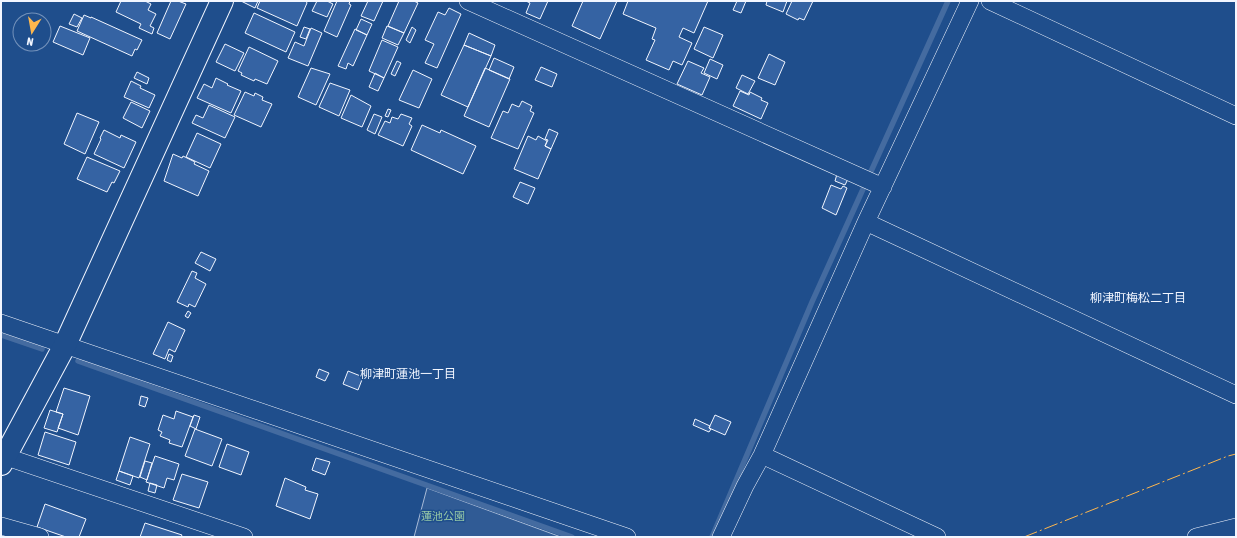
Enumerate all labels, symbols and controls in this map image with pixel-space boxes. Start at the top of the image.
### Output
north arrow [12,12,52,52]
text: N [26,35,34,48]
district label: 柳津町梅松二丁目 [1090,291,1186,305]
district label: 柳津町蓮池一丁目 [360,367,456,381]
park label: 蓮池公園 [421,510,465,522]

